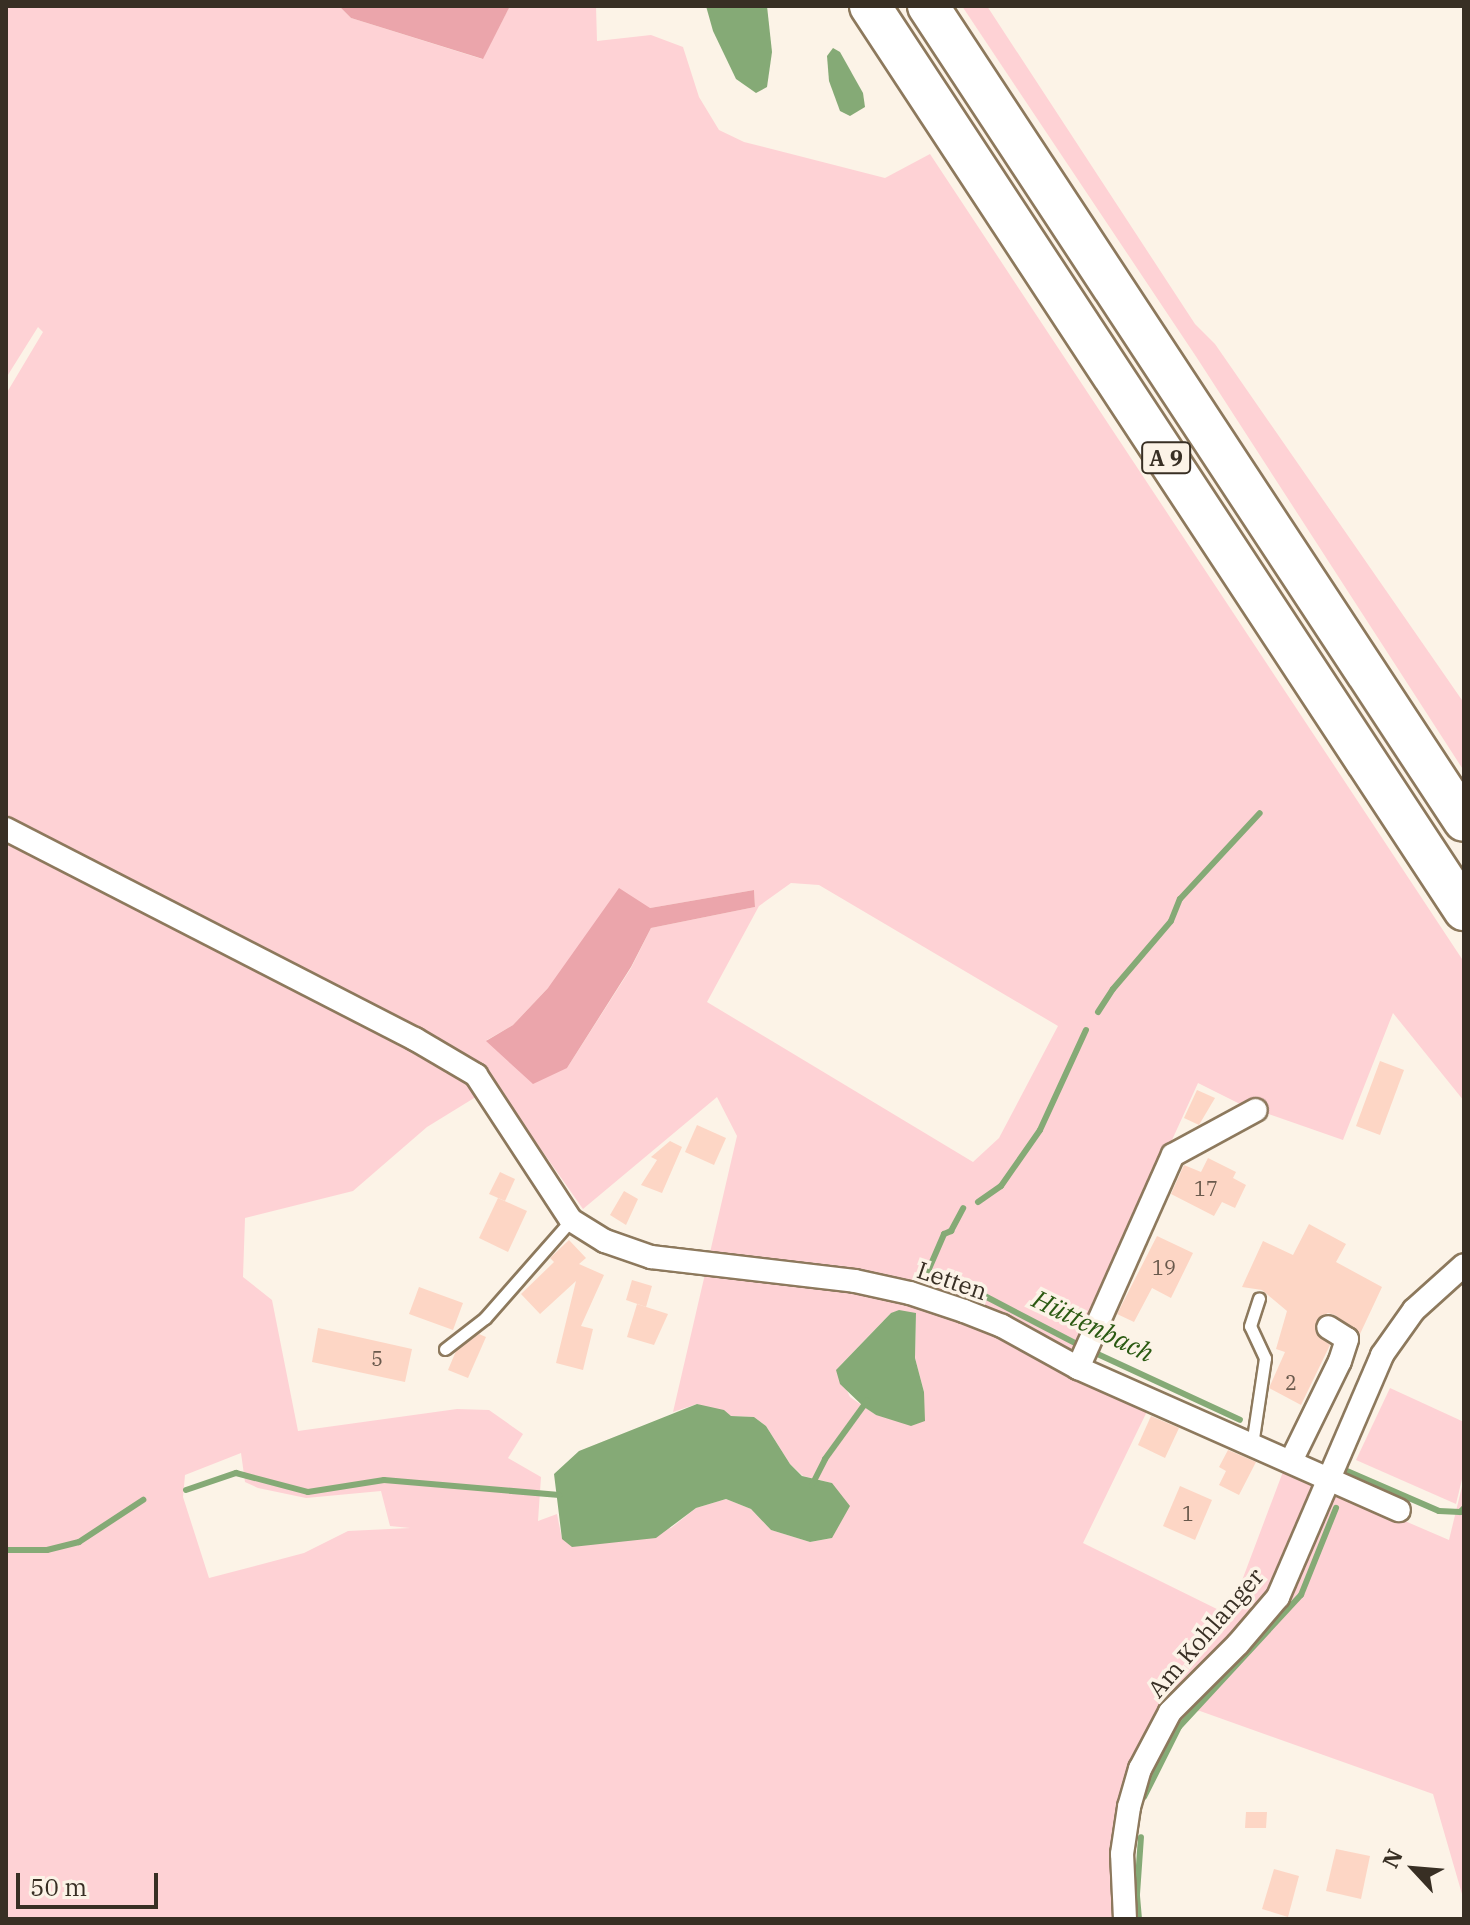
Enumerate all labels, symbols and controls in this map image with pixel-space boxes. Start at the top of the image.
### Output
road number: A 9 [1140,440,1192,476]
house number: 17 [1194,1176,1218,1200]
house number: 19 [1152,1255,1176,1279]
street label: Letten [913,1256,991,1306]
water label: Hüttenbach [1027,1283,1159,1369]
house number: 5 [371,1346,383,1370]
house number: 2 [1285,1370,1297,1394]
house number: 1 [1182,1501,1194,1525]
street label: Am Kohlanger [1142,1562,1270,1704]
north arrow [1374,1829,1454,1909]
text: N [1375,1844,1409,1872]
scale bar [20,1857,162,1907]
text: 50 m [30,1871,87,1903]

